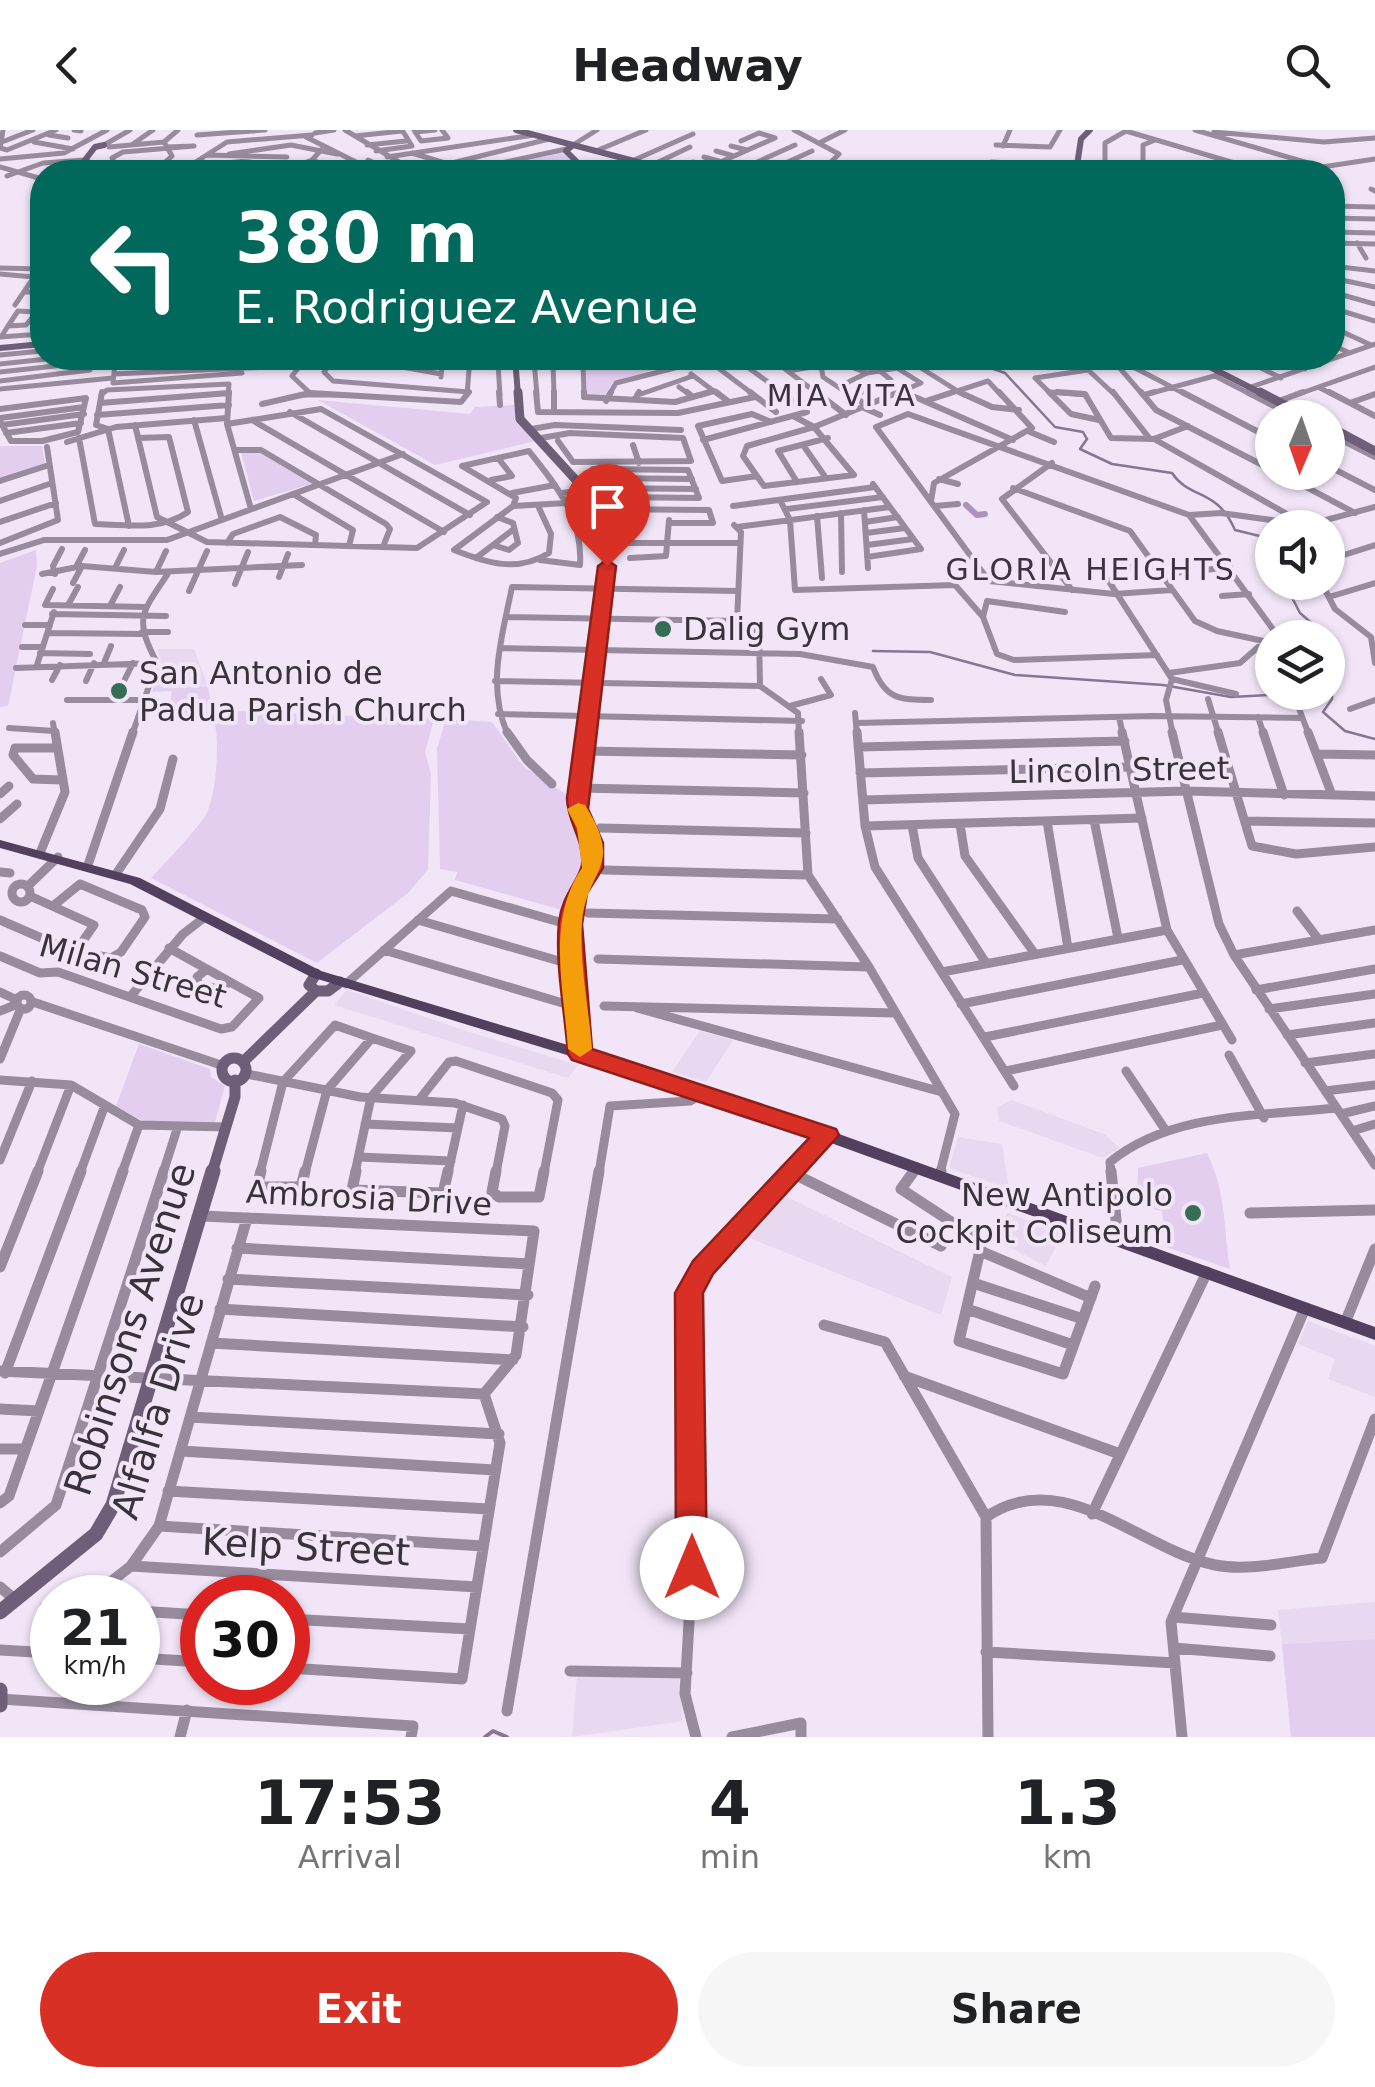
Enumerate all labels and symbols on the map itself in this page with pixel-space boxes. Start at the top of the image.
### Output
district label: MIA VITA [767,378,917,413]
north arrow [1255,400,1345,490]
pin [565,464,650,567]
district label: GLORIA HEIGHTS [946,552,1236,587]
place label: Dalig Gym [683,610,850,648]
marker: Dalig Gym [652,618,674,640]
place label: San Antonio de Padua Parish Church [139,654,467,729]
marker: San Antonio de Padua Parish Church [108,680,130,702]
street label: Lincoln Street [1008,749,1230,791]
street label: Milan Street [35,926,231,1016]
street label: Robinsons Avenue [55,1157,205,1501]
street label: Ambrosia Drive [245,1173,493,1223]
place label: New Antipolo Cockpit Coliseum [896,1176,1173,1251]
marker: New Antipolo Cockpit Coliseum [1182,1202,1204,1224]
street label: Alfalfa Drive [103,1288,213,1524]
position arrow [640,1516,744,1620]
street label: Kelp Street [201,1520,411,1574]
speed limit sign: 30 [180,1575,310,1705]

